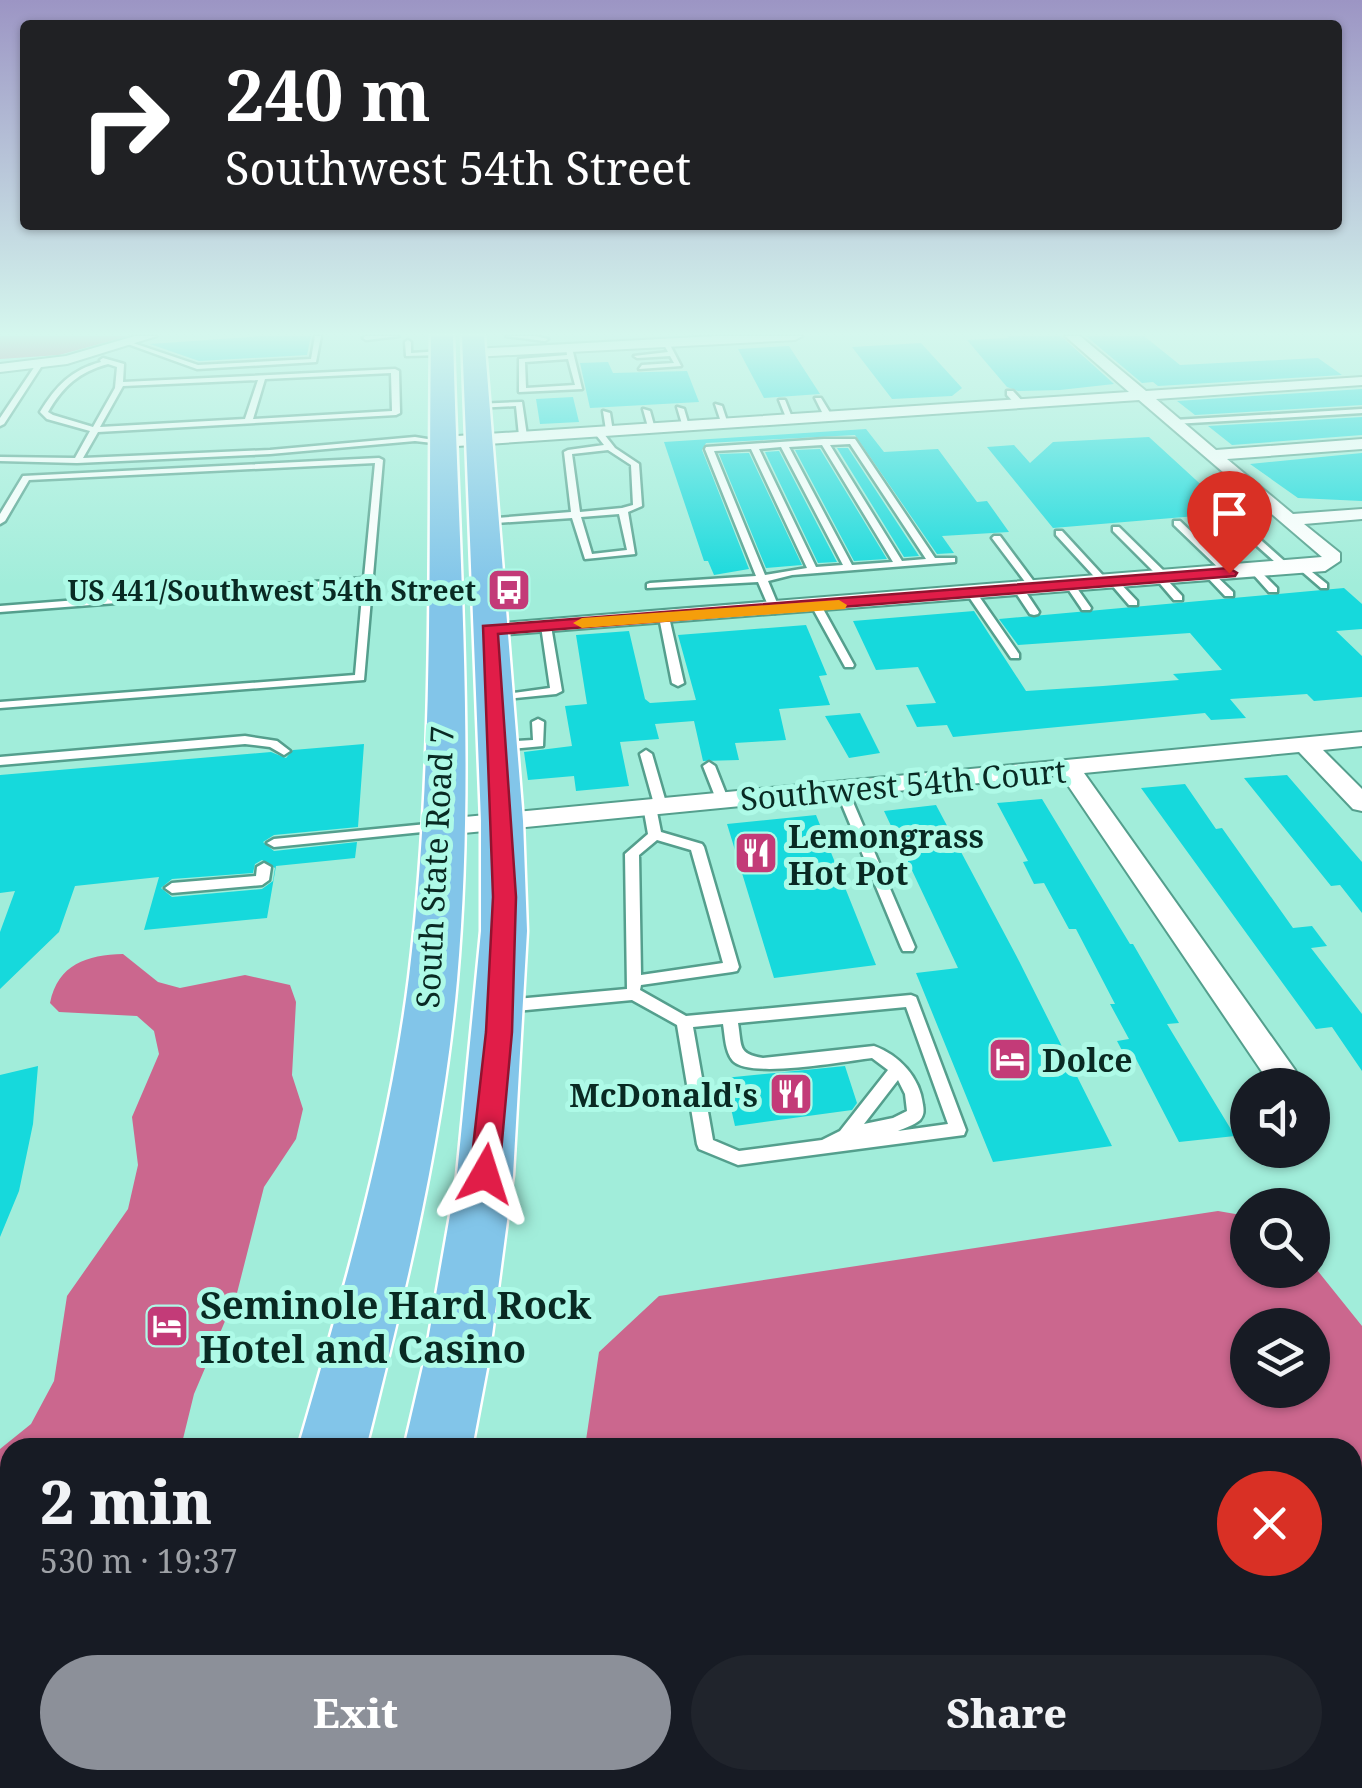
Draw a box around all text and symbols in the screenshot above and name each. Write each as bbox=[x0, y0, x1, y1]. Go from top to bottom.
text: 240 m bbox=[225, 46, 431, 142]
icon: right bbox=[60, 60, 190, 190]
text: Southwest 54th Street bbox=[225, 137, 691, 198]
pin bbox=[1187, 471, 1272, 574]
icon: arrive bbox=[1202, 486, 1257, 541]
bus stop icon: US 441/Southwest 54th Street bbox=[486, 567, 532, 613]
place label: US 441/Southwest 54th Street bbox=[67, 571, 476, 609]
street label: South State Road 7 bbox=[405, 725, 463, 1009]
street label: Southwest 54th Court bbox=[738, 748, 1068, 820]
place label: Lemongrass Hot Pot bbox=[788, 814, 984, 894]
restaurant icon: Lemongrass Hot Pot bbox=[733, 830, 779, 876]
hotel icon: Dolce bbox=[987, 1036, 1033, 1082]
place label: Dolce bbox=[1042, 1038, 1133, 1081]
map controls bbox=[1230, 1068, 1330, 1408]
button: sound bbox=[1230, 1068, 1330, 1168]
restaurant icon: McDonald's bbox=[768, 1071, 814, 1117]
place label: McDonald's bbox=[569, 1073, 758, 1116]
position arrow bbox=[433, 1122, 537, 1226]
button: search bbox=[1230, 1188, 1330, 1288]
place label: Seminole Hard Rock Hotel and Casino bbox=[200, 1278, 592, 1374]
hotel icon: Seminole Hard Rock Hotel and Casino bbox=[144, 1303, 190, 1349]
button: layers bbox=[1230, 1308, 1330, 1408]
text: 2 min bbox=[40, 1460, 212, 1542]
button: close bbox=[1217, 1471, 1322, 1576]
text: 530 m · 19:37 bbox=[40, 1539, 238, 1582]
button: Exit bbox=[40, 1655, 671, 1770]
button: Share bbox=[691, 1655, 1322, 1770]

